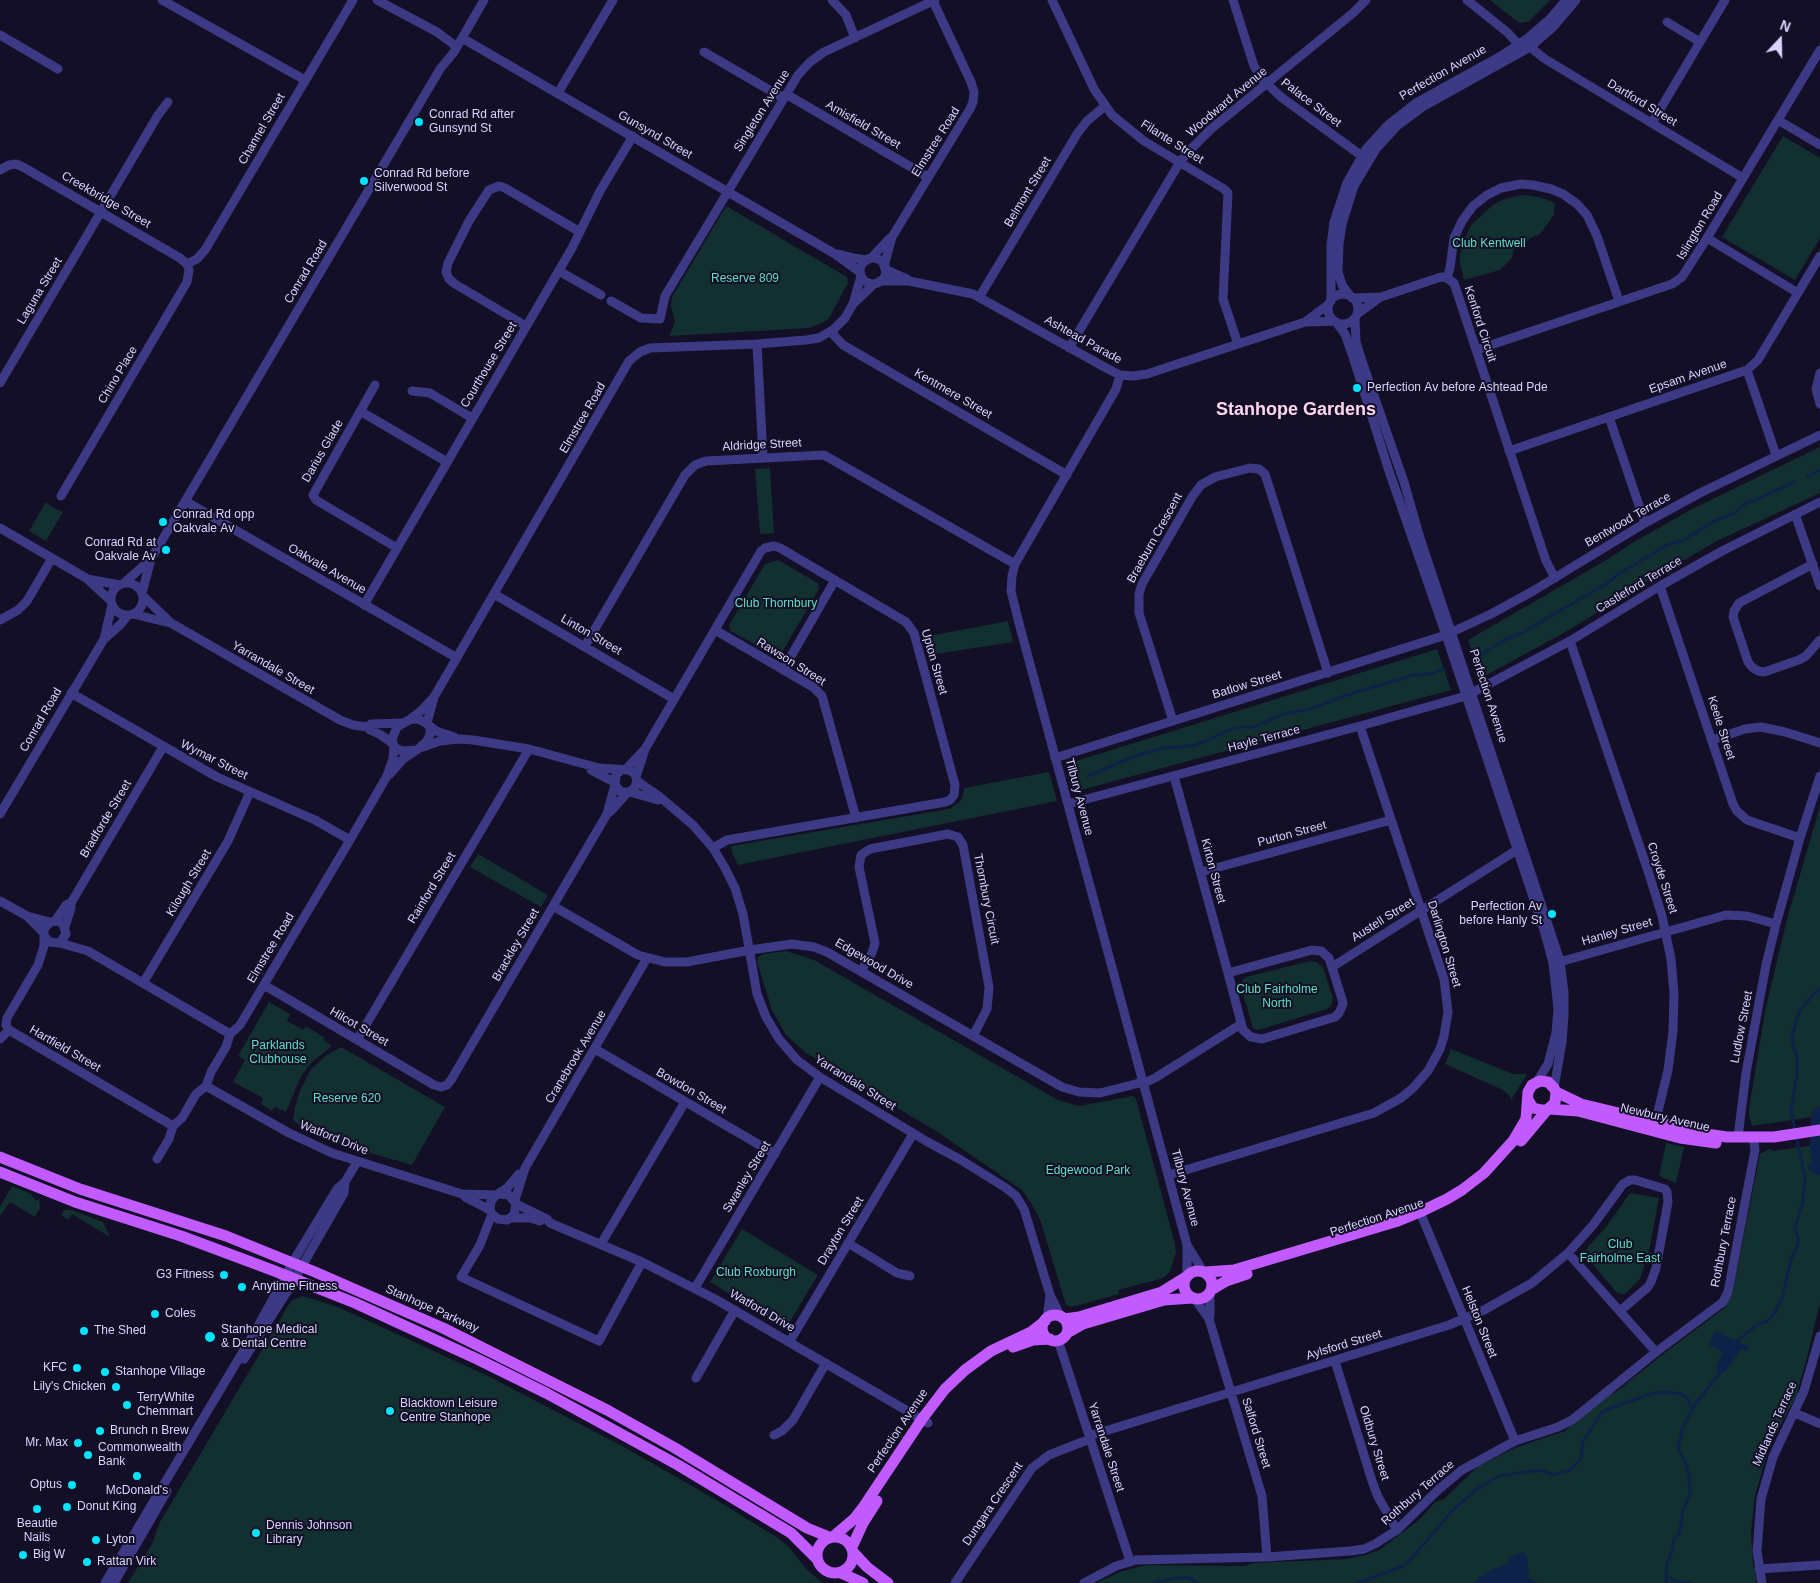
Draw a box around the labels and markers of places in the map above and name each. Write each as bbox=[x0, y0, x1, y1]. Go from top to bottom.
place label: Conrad Rd after Gunsynd St bbox=[429, 108, 514, 136]
marker: Conrad Rd after Gunsynd St bbox=[413, 116, 425, 128]
place label: Conrad Rd before Silverwood St bbox=[374, 167, 469, 195]
marker: Conrad Rd before Silverwood St bbox=[358, 175, 370, 187]
place label: Perfection Av before Ashtead Pde bbox=[1367, 381, 1548, 395]
marker: Perfection Av before Ashtead Pde bbox=[1351, 382, 1363, 394]
place label: Conrad Rd opp Oakvale Av bbox=[173, 508, 254, 536]
marker: Conrad Rd opp Oakvale Av bbox=[157, 516, 169, 528]
place label: Conrad Rd at Oakvale Av bbox=[85, 536, 156, 564]
marker: Conrad Rd at Oakvale Av bbox=[160, 544, 172, 556]
place label: Perfection Av before Hanly St bbox=[1459, 900, 1542, 928]
marker: Perfection Av before Hanly St bbox=[1546, 908, 1558, 920]
place label: G3 Fitness bbox=[156, 1268, 214, 1282]
marker: G3 Fitness bbox=[218, 1269, 230, 1281]
place label: Anytime Fitness bbox=[252, 1280, 337, 1294]
marker: Anytime Fitness bbox=[236, 1281, 248, 1293]
place label: Coles bbox=[165, 1307, 196, 1321]
marker: Coles bbox=[149, 1308, 161, 1320]
place label: Stanhope Medical & Dental Centre bbox=[221, 1323, 317, 1351]
place label: The Shed bbox=[94, 1324, 146, 1338]
marker: The Shed bbox=[78, 1325, 90, 1337]
marker: Stanhope Medical & Dental Centre bbox=[203, 1330, 217, 1344]
place label: KFC bbox=[43, 1361, 67, 1375]
marker: KFC bbox=[71, 1362, 83, 1374]
place label: Stanhope Village bbox=[115, 1365, 206, 1379]
marker: Stanhope Village bbox=[99, 1366, 111, 1378]
place label: Lily's Chicken bbox=[33, 1380, 106, 1394]
marker: Lily's Chicken bbox=[110, 1381, 122, 1393]
place label: TerryWhite Chemmart bbox=[137, 1391, 194, 1419]
place label: Blacktown Leisure Centre Stanhope bbox=[400, 1397, 497, 1425]
marker: TerryWhite Chemmart bbox=[121, 1399, 133, 1411]
marker: Blacktown Leisure Centre Stanhope bbox=[384, 1405, 396, 1417]
place label: Brunch n Brew bbox=[110, 1424, 189, 1438]
marker: Brunch n Brew bbox=[94, 1425, 106, 1437]
place label: Mr. Max bbox=[25, 1436, 68, 1450]
marker: Mr. Max bbox=[72, 1437, 84, 1449]
place label: Commonwealth Bank bbox=[98, 1441, 181, 1469]
marker: Commonwealth Bank bbox=[82, 1449, 94, 1461]
marker: McDonald's bbox=[131, 1470, 143, 1482]
place label: Optus bbox=[30, 1478, 62, 1492]
marker: Optus bbox=[66, 1479, 78, 1491]
place label: McDonald's bbox=[106, 1484, 168, 1498]
place label: Donut King bbox=[77, 1500, 136, 1514]
marker: Donut King bbox=[61, 1501, 73, 1513]
marker: Beautie Nails bbox=[31, 1503, 43, 1515]
place label: Beautie Nails bbox=[17, 1517, 57, 1545]
place label: Dennis Johnson Library bbox=[266, 1519, 352, 1547]
marker: Dennis Johnson Library bbox=[250, 1527, 262, 1539]
place label: Lyton bbox=[106, 1533, 135, 1547]
marker: Lyton bbox=[90, 1534, 102, 1546]
place label: Big W bbox=[33, 1548, 65, 1562]
marker: Big W bbox=[17, 1549, 29, 1561]
place label: Rattan Virk bbox=[97, 1555, 156, 1569]
marker: Rattan Virk bbox=[81, 1556, 93, 1568]

